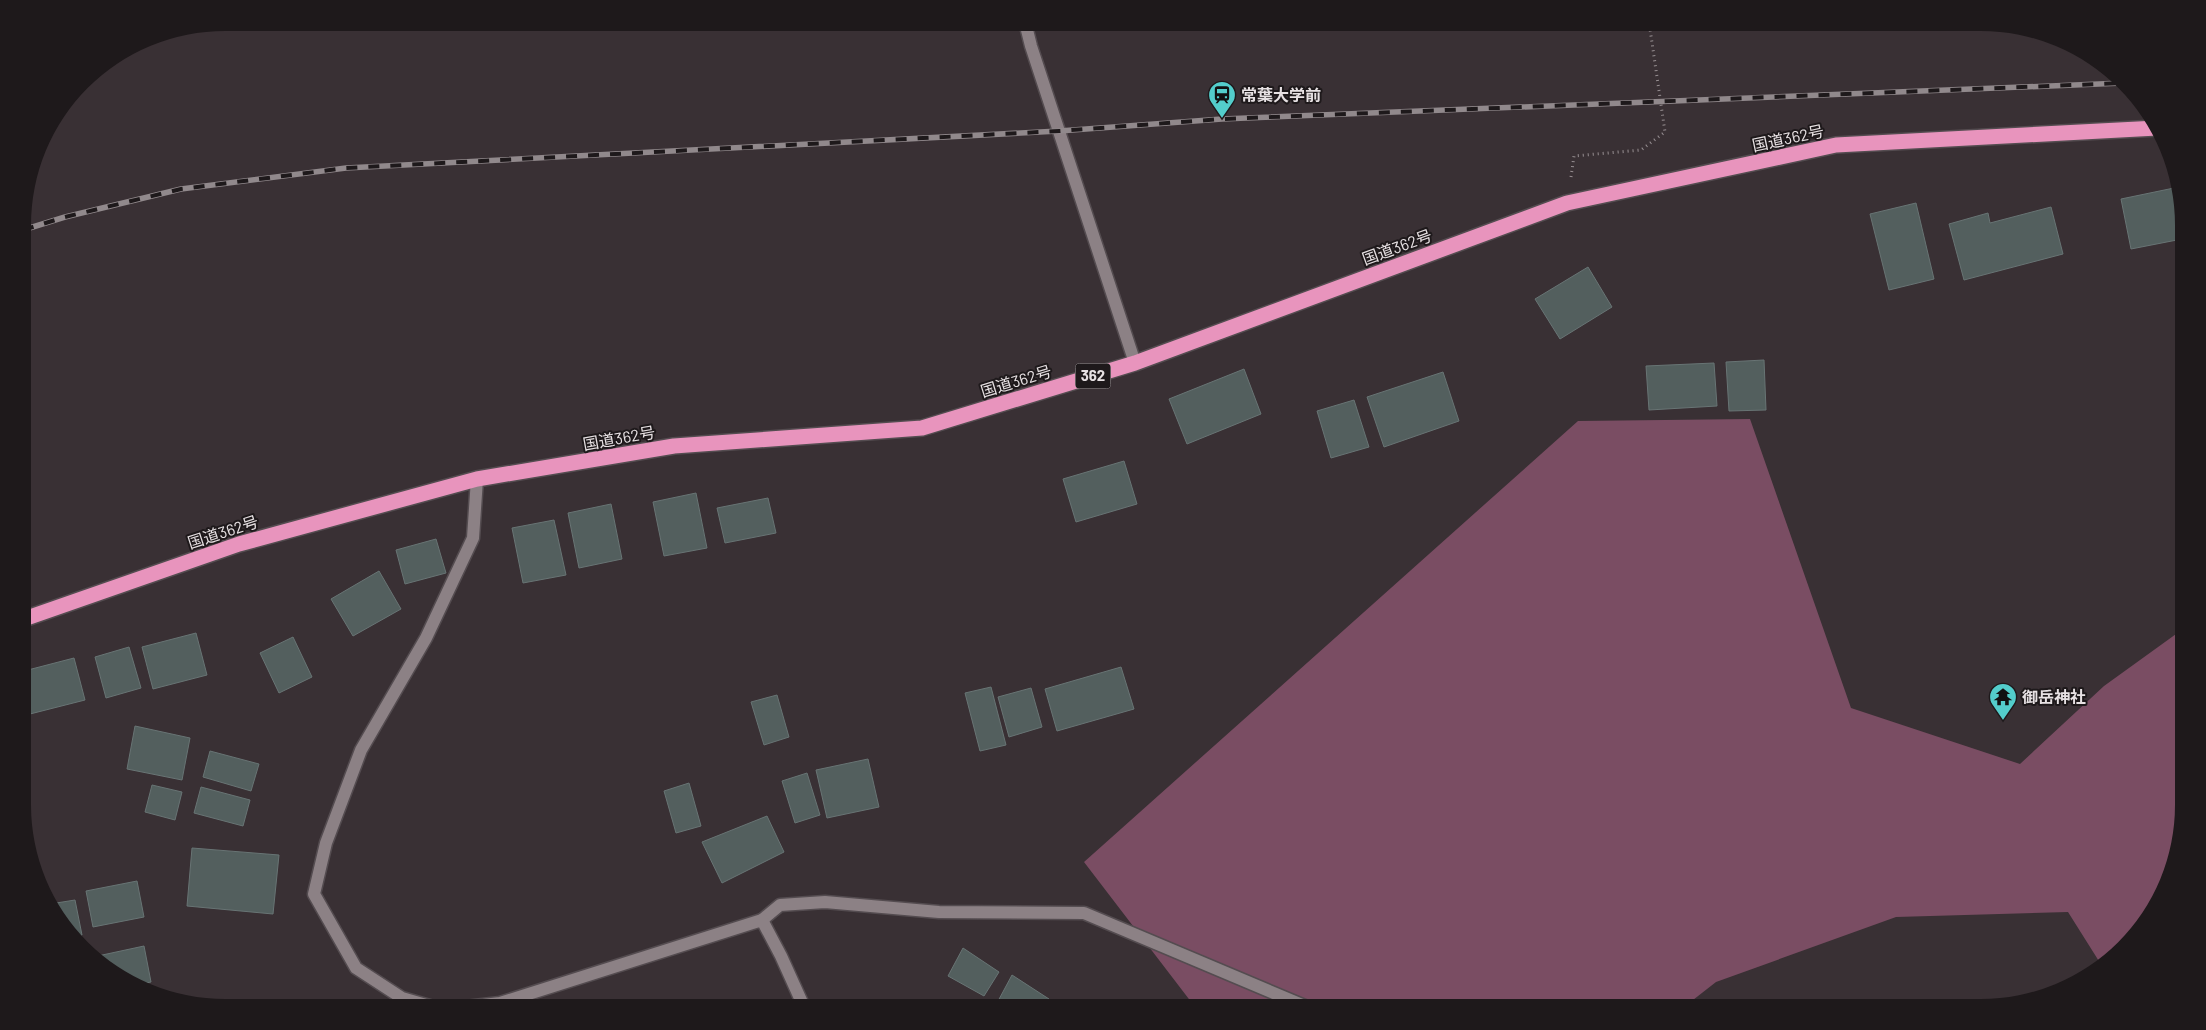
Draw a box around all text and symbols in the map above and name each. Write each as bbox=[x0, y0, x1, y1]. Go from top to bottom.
station icon: 常葉大学前 bbox=[1207, 80, 1237, 119]
place label: 常葉大学前 bbox=[1241, 85, 1321, 104]
street label: 国道362号 bbox=[1750, 121, 1826, 154]
street label: 国道362号 bbox=[1359, 225, 1434, 268]
street label: 国道362号 bbox=[978, 361, 1054, 400]
road number: 362 bbox=[1076, 364, 1110, 388]
street label: 国道362号 bbox=[581, 422, 657, 453]
street label: 国道362号 bbox=[185, 511, 261, 552]
temple icon: 御岳神社 bbox=[1988, 682, 2018, 721]
place label: 御岳神社 bbox=[2022, 687, 2086, 706]

